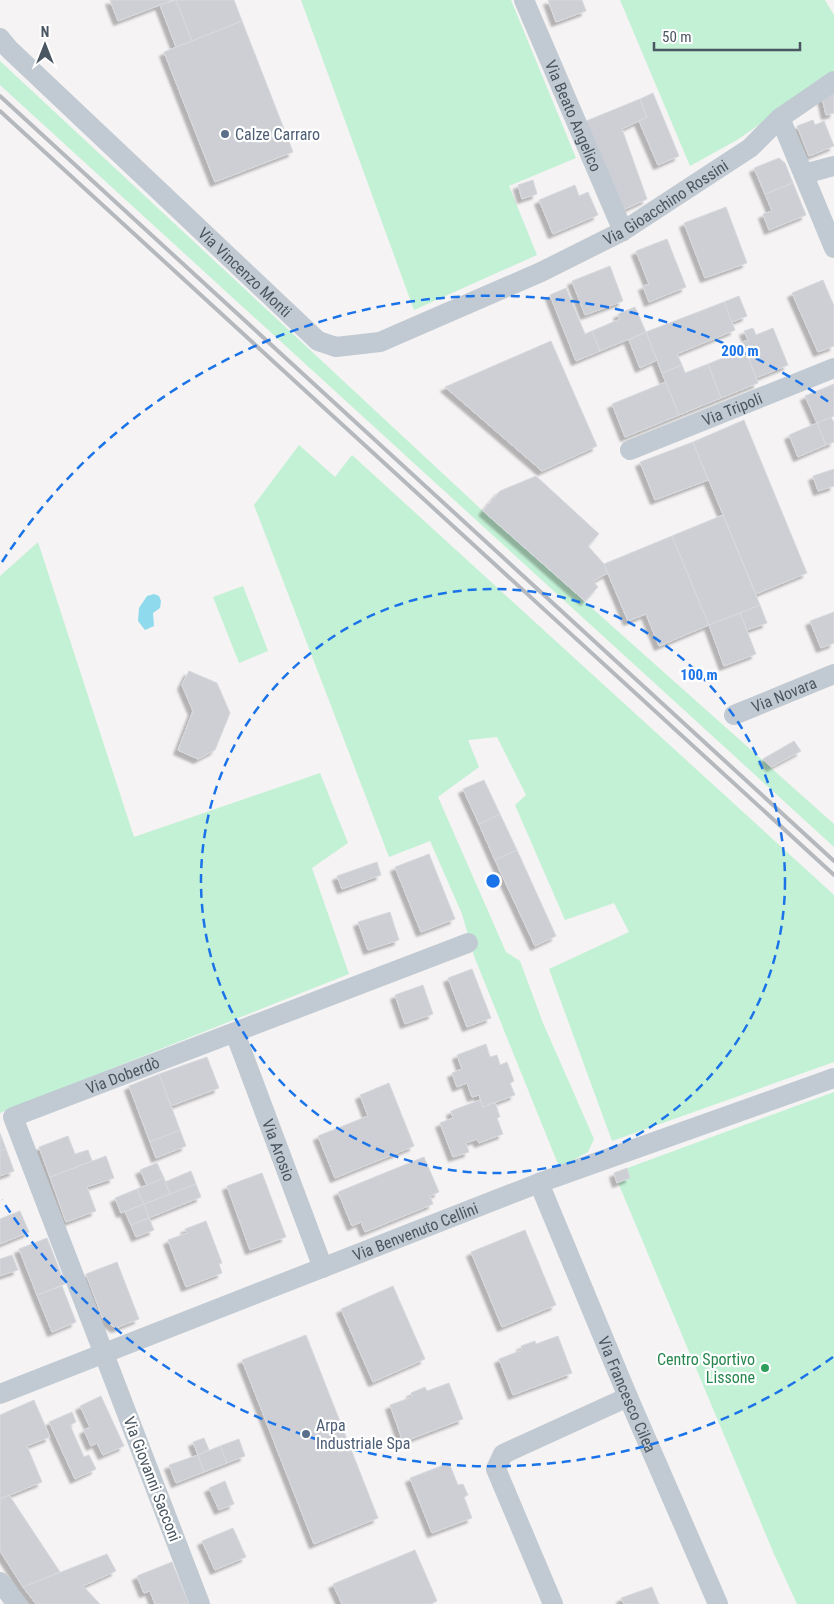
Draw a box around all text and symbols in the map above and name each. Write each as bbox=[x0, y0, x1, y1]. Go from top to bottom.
north arrow bbox=[20, 20, 70, 70]
scale bar bbox=[654, 20, 800, 52]
text: N bbox=[41, 24, 49, 40]
text: 50 m bbox=[662, 28, 692, 46]
street label: Via Beato Angelico bbox=[541, 57, 606, 174]
place label: Calze Carraro bbox=[235, 125, 320, 144]
marker: Calze Carraro bbox=[219, 128, 231, 140]
street label: Via Gioacchino Rossini bbox=[600, 155, 732, 249]
street label: Via Vincenzo Monti bbox=[194, 223, 296, 321]
text: 200 m bbox=[721, 342, 759, 360]
street label: Via Tripoli bbox=[699, 388, 765, 430]
text: 100 m bbox=[680, 666, 718, 684]
street label: Via Novara bbox=[749, 673, 819, 716]
centre of rings bbox=[484, 872, 502, 890]
street label: Via Doberdò bbox=[83, 1052, 162, 1098]
street label: Via Arosio bbox=[259, 1116, 299, 1184]
street label: Via Benvenuto Cellini bbox=[350, 1198, 481, 1265]
street label: Via Francesco Cilea bbox=[594, 1333, 660, 1455]
place label: Centro Sportivo Lissone bbox=[657, 1350, 755, 1387]
marker: Centro Sportivo Lissone bbox=[759, 1362, 771, 1374]
street label: Via Giovanni Sacconi bbox=[119, 1414, 185, 1544]
place label: Arpa Industriale Spa bbox=[316, 1416, 410, 1453]
marker: Arpa Industriale Spa bbox=[300, 1428, 312, 1440]

